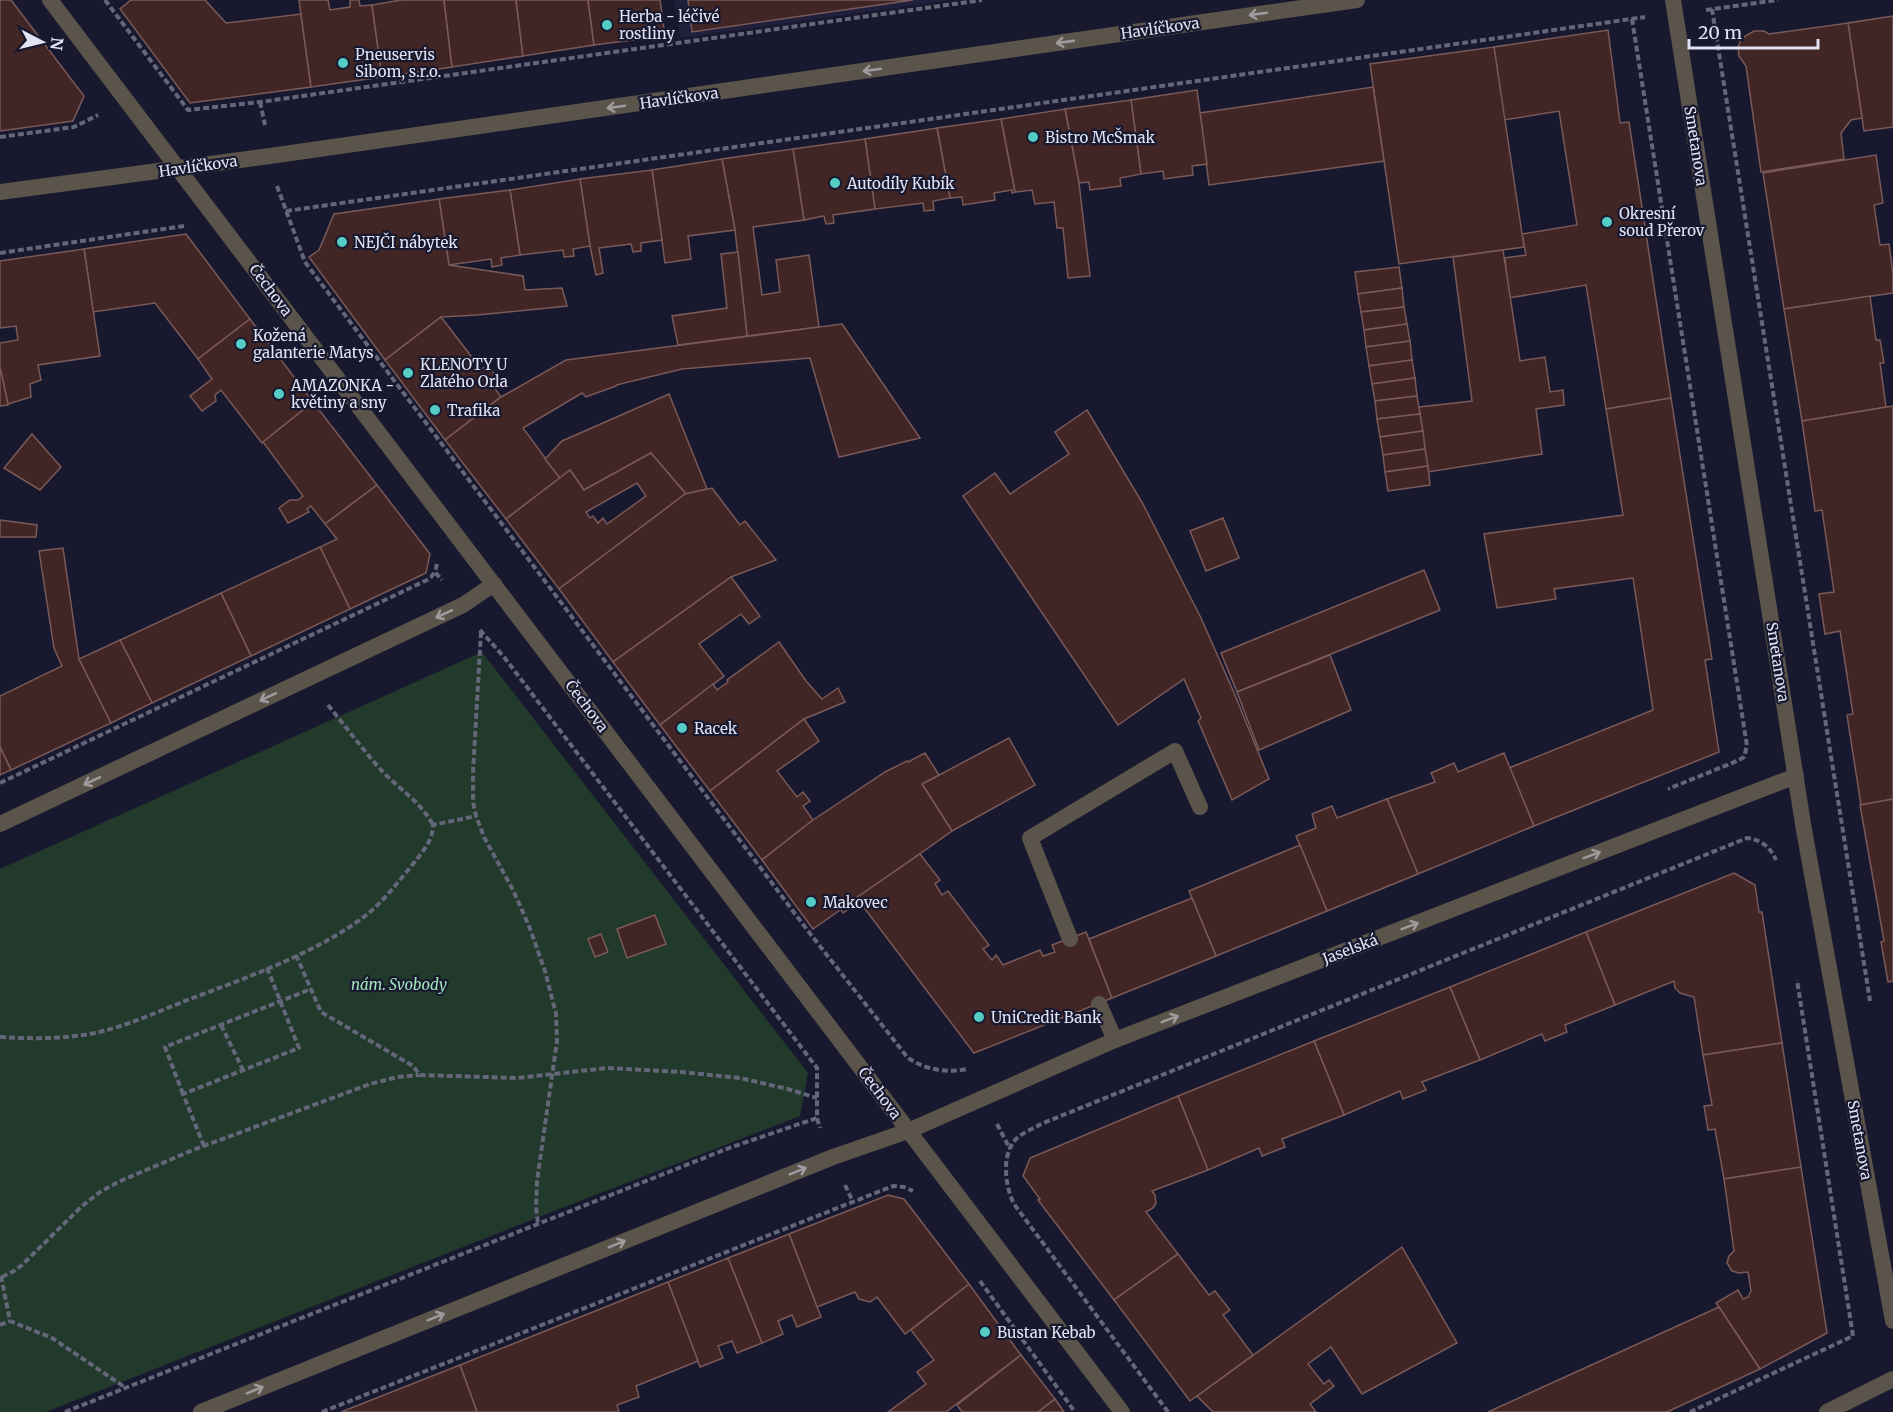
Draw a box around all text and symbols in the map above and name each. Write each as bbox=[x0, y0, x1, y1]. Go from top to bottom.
place label: Herba - léčivé rostliny bbox=[619, 7, 719, 43]
one-way arrow bbox=[1248, 9, 1268, 20]
north arrow bbox=[12, 12, 72, 72]
scale bar bbox=[1689, 12, 1818, 50]
street label: Havlíčkova bbox=[1119, 13, 1201, 43]
marker: Herba - léčivé rostliny bbox=[600, 18, 614, 32]
text: 20 m bbox=[1698, 21, 1742, 44]
text: N bbox=[46, 36, 68, 52]
one-way arrow bbox=[1055, 37, 1075, 48]
place label: Pneuservis Sibom, s.r.o. bbox=[355, 45, 441, 81]
marker: Pneuservis Sibom, s.r.o. bbox=[336, 56, 350, 70]
one-way arrow bbox=[862, 64, 882, 75]
street label: Havlíčkova bbox=[638, 83, 720, 113]
one-way arrow bbox=[607, 101, 627, 112]
street label: Smetanova bbox=[1680, 105, 1712, 187]
place label: Bistro McŠmak bbox=[1045, 127, 1155, 147]
marker: Bistro McŠmak bbox=[1026, 130, 1040, 144]
street label: Havlíčkova bbox=[157, 151, 239, 181]
place label: Autodíly Kubík bbox=[846, 174, 955, 193]
marker: Autodíly Kubík bbox=[828, 176, 842, 190]
place label: Okresní soud Přerov bbox=[1619, 204, 1705, 240]
marker: Okresní soud Přerov bbox=[1600, 215, 1614, 229]
place label: NEJČI nábytek bbox=[354, 232, 458, 252]
marker: NEJČI nábytek bbox=[335, 235, 349, 249]
street label: Čechova bbox=[245, 260, 297, 320]
place label: Kožená galanterie Matys bbox=[253, 326, 374, 362]
marker: Kožená galanterie Matys bbox=[234, 337, 248, 351]
place label: KLENOTY U Zlatého Orla bbox=[420, 355, 508, 391]
marker: KLENOTY U Zlatého Orla bbox=[401, 366, 415, 380]
place label: AMAZONKA - květiny a sny bbox=[290, 376, 394, 412]
marker: AMAZONKA - květiny a sny bbox=[272, 387, 286, 401]
place label: Trafika bbox=[447, 401, 500, 420]
marker: Trafika bbox=[428, 403, 442, 417]
one-way arrow bbox=[436, 609, 454, 621]
street label: Smetanova bbox=[1762, 621, 1794, 703]
street label: Čechova bbox=[561, 676, 613, 736]
one-way arrow bbox=[260, 692, 278, 704]
place label: Racek bbox=[694, 719, 738, 738]
marker: Racek bbox=[675, 721, 689, 735]
one-way arrow bbox=[83, 775, 101, 787]
one-way arrow bbox=[1583, 849, 1601, 860]
place label: Makovec bbox=[823, 893, 888, 912]
marker: Makovec bbox=[804, 895, 818, 909]
one-way arrow bbox=[1401, 920, 1419, 931]
street label: Jaselská bbox=[1319, 930, 1380, 969]
park label: nám. Svobody bbox=[351, 975, 447, 994]
place label: UniCredit Bank bbox=[991, 1008, 1102, 1027]
marker: UniCredit Bank bbox=[972, 1010, 986, 1024]
one-way arrow bbox=[1160, 1013, 1179, 1024]
street label: Čechova bbox=[854, 1063, 906, 1123]
street label: Smetanova bbox=[1844, 1099, 1876, 1181]
one-way arrow bbox=[788, 1165, 807, 1176]
one-way arrow bbox=[607, 1238, 626, 1249]
one-way arrow bbox=[426, 1311, 445, 1322]
place label: Bustan Kebab bbox=[997, 1323, 1096, 1342]
marker: Bustan Kebab bbox=[978, 1325, 992, 1339]
one-way arrow bbox=[246, 1384, 264, 1395]

